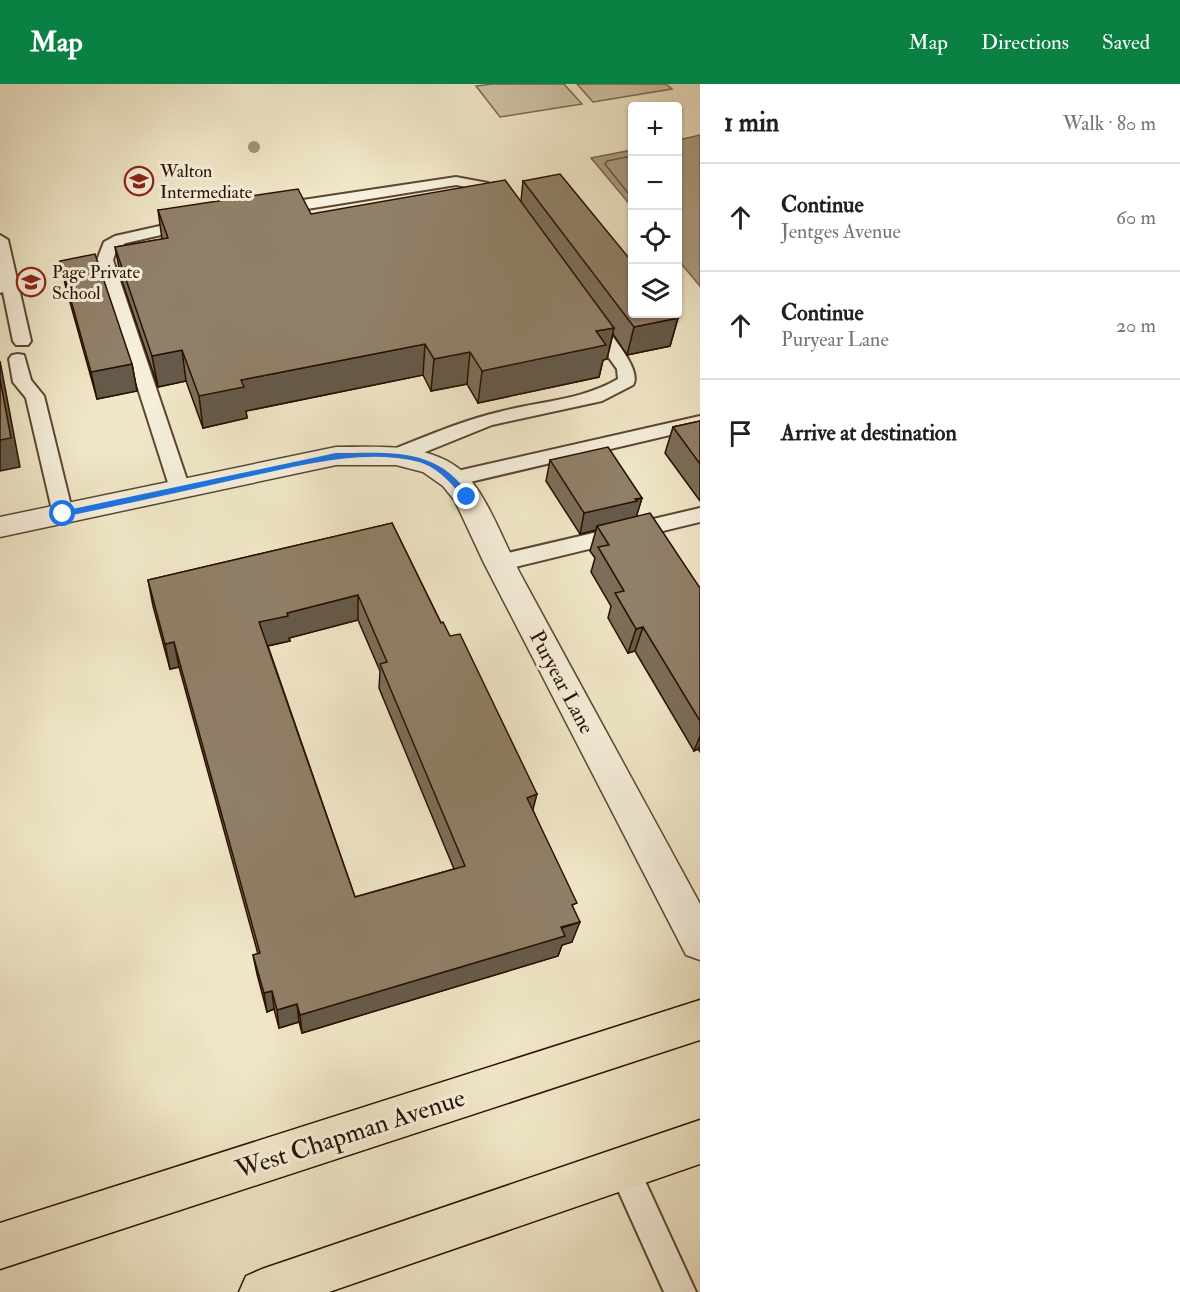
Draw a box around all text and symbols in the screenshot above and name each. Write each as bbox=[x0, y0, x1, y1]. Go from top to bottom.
text: Map bbox=[30, 25, 83, 60]
text: Map bbox=[908, 29, 948, 56]
text: Directions bbox=[981, 29, 1069, 56]
text: Saved bbox=[1102, 29, 1150, 56]
map controls bbox=[628, 102, 682, 318]
button: + bbox=[628, 102, 682, 156]
text: 1 min bbox=[724, 107, 779, 139]
text: Walk · 80 m bbox=[1063, 111, 1156, 136]
button: − bbox=[628, 156, 682, 210]
place label: Walton Intermediate bbox=[159, 160, 253, 204]
school or university icon: Walton Intermediate bbox=[123, 165, 155, 197]
text: Continue bbox=[781, 191, 864, 219]
icon: ahead bbox=[724, 201, 757, 234]
text: 60 m bbox=[1116, 205, 1156, 230]
button: locate bbox=[628, 210, 682, 264]
text: Jentges Avenue bbox=[781, 219, 901, 244]
place label: Page Private School bbox=[52, 261, 140, 305]
button: layers bbox=[628, 264, 682, 318]
school or university icon: Page Private School bbox=[15, 266, 47, 298]
text: Continue bbox=[781, 299, 864, 327]
icon: ahead bbox=[724, 309, 757, 342]
text: 20 m bbox=[1116, 313, 1156, 338]
text: Puryear Lane bbox=[781, 327, 889, 352]
icon: arrive bbox=[724, 417, 757, 450]
text: Arrive at destination bbox=[781, 419, 957, 447]
route end bbox=[453, 483, 479, 509]
route start bbox=[49, 500, 75, 526]
street label: Puryear Lane bbox=[523, 626, 600, 739]
street label: West Chapman Avenue bbox=[231, 1082, 469, 1187]

